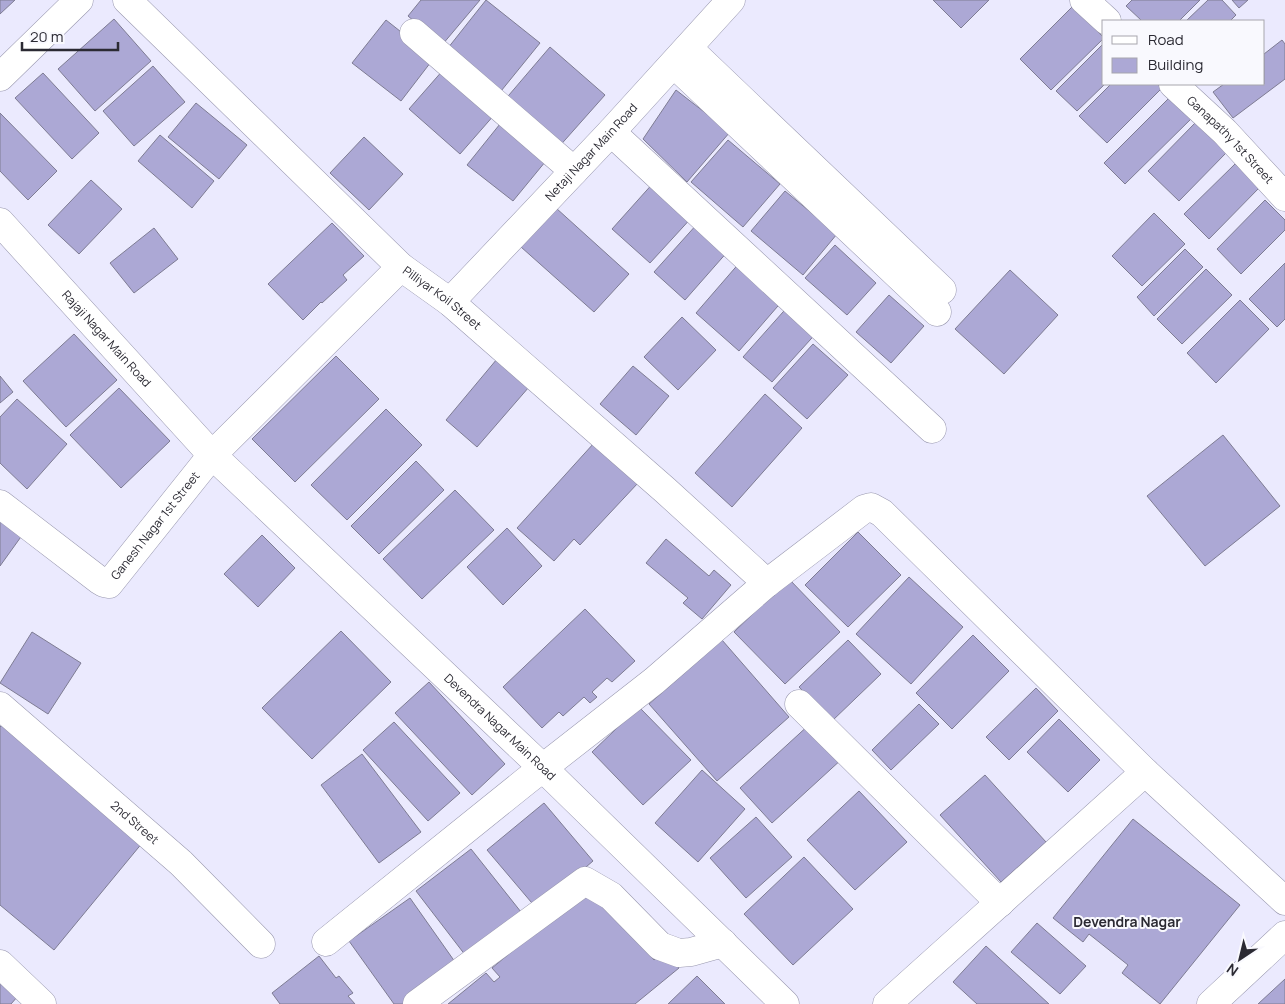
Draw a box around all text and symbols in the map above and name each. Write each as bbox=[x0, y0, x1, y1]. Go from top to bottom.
scale bar bbox=[22, 20, 119, 52]
legend bbox=[1102, 20, 1265, 85]
text: 20 m bbox=[30, 26, 63, 47]
text: Road bbox=[1148, 29, 1184, 50]
text: Building bbox=[1148, 54, 1203, 75]
street label: Ganapathy 1st Street bbox=[1183, 92, 1278, 187]
street label: Netaji Nagar Main Road bbox=[541, 99, 641, 204]
street label: Pilliyar Koil Street bbox=[400, 262, 485, 334]
street label: Rajaji Nagar Main Road bbox=[58, 287, 155, 391]
street label: Ganesh Nagar 1st Street bbox=[106, 468, 204, 583]
street label: Devendra Nagar Main Road bbox=[440, 670, 560, 784]
street label: 2nd Street bbox=[107, 797, 163, 848]
district label: Devendra Nagar bbox=[1073, 912, 1181, 931]
north arrow bbox=[1215, 934, 1265, 984]
text: N bbox=[1223, 959, 1242, 981]

